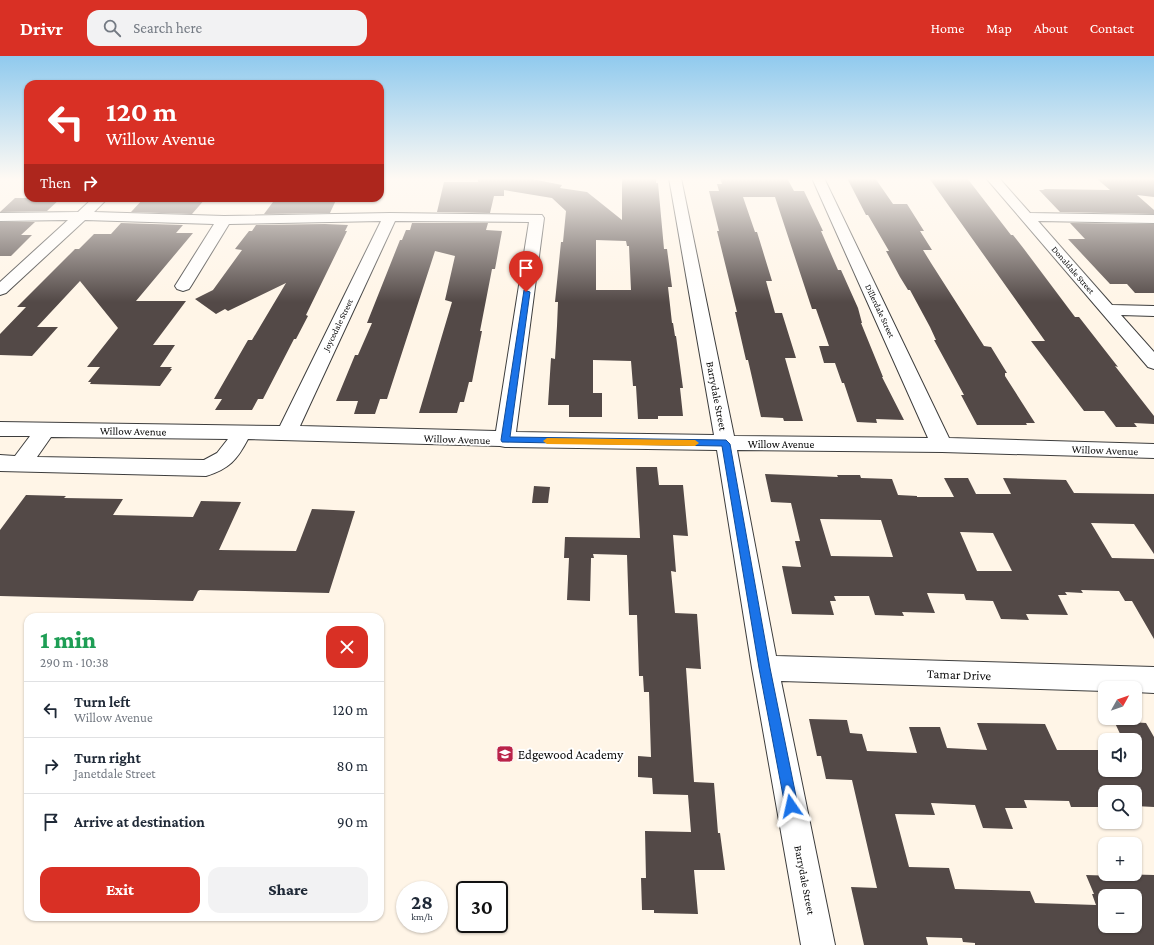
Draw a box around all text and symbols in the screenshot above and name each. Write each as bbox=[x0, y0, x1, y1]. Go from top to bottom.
search box bbox=[87, 10, 367, 46]
icon: search bbox=[101, 17, 123, 39]
text: Drivr bbox=[20, 18, 63, 39]
text: Search here bbox=[133, 20, 202, 36]
text: Home bbox=[931, 20, 964, 36]
text: Map bbox=[986, 20, 1012, 36]
text: About bbox=[1034, 20, 1068, 36]
text: Contact bbox=[1090, 20, 1134, 36]
icon: left bbox=[40, 96, 92, 148]
text: 120 m bbox=[106, 96, 177, 127]
text: Willow Avenue bbox=[106, 129, 215, 149]
icon: right bbox=[79, 172, 101, 194]
text: Then bbox=[40, 175, 71, 191]
street label: Donaldale Street bbox=[1050, 244, 1097, 297]
pin bbox=[509, 251, 543, 292]
icon: arrive bbox=[515, 257, 537, 279]
street label: Dillerdale Street bbox=[863, 283, 897, 340]
street label: Joycedale Street bbox=[321, 296, 355, 354]
street label: Barrydale Street bbox=[703, 360, 730, 432]
street label: Willow Avenue bbox=[100, 424, 167, 438]
street label: Willow Avenue bbox=[424, 432, 491, 446]
street label: Willow Avenue bbox=[748, 438, 814, 450]
street label: Willow Avenue bbox=[1072, 443, 1139, 457]
text: 1 min bbox=[40, 626, 96, 653]
button: close bbox=[326, 626, 368, 668]
text: 290 m · 10:38 bbox=[40, 655, 109, 670]
street label: Tamar Drive bbox=[927, 666, 992, 683]
north arrow bbox=[1098, 681, 1142, 725]
map controls bbox=[1098, 681, 1142, 933]
text: Turn left bbox=[74, 694, 130, 710]
icon: left bbox=[40, 699, 62, 721]
text: 120 m bbox=[333, 702, 368, 718]
text: Willow Avenue bbox=[74, 710, 153, 725]
button: sound bbox=[1098, 733, 1142, 777]
school or university icon: Edgewood Academy bbox=[495, 744, 515, 764]
place label: Edgewood Academy bbox=[518, 747, 624, 762]
text: Turn right bbox=[74, 750, 141, 766]
icon: right bbox=[40, 755, 62, 777]
text: 80 m bbox=[337, 758, 368, 774]
text: Janetdale Street bbox=[74, 766, 156, 781]
position arrow bbox=[770, 785, 812, 827]
button: search bbox=[1098, 785, 1142, 829]
icon: arrive bbox=[40, 811, 62, 833]
text: Arrive at destination bbox=[74, 814, 205, 830]
text: 90 m bbox=[337, 814, 368, 830]
button: + bbox=[1098, 837, 1142, 881]
street label: Barrydale Street bbox=[791, 844, 818, 916]
button: Exit bbox=[40, 867, 200, 913]
button: Share bbox=[208, 867, 368, 913]
speed limit sign: 30 bbox=[456, 881, 508, 933]
button: − bbox=[1098, 889, 1142, 933]
text: 28 bbox=[411, 891, 433, 913]
text: km/h bbox=[411, 911, 433, 922]

